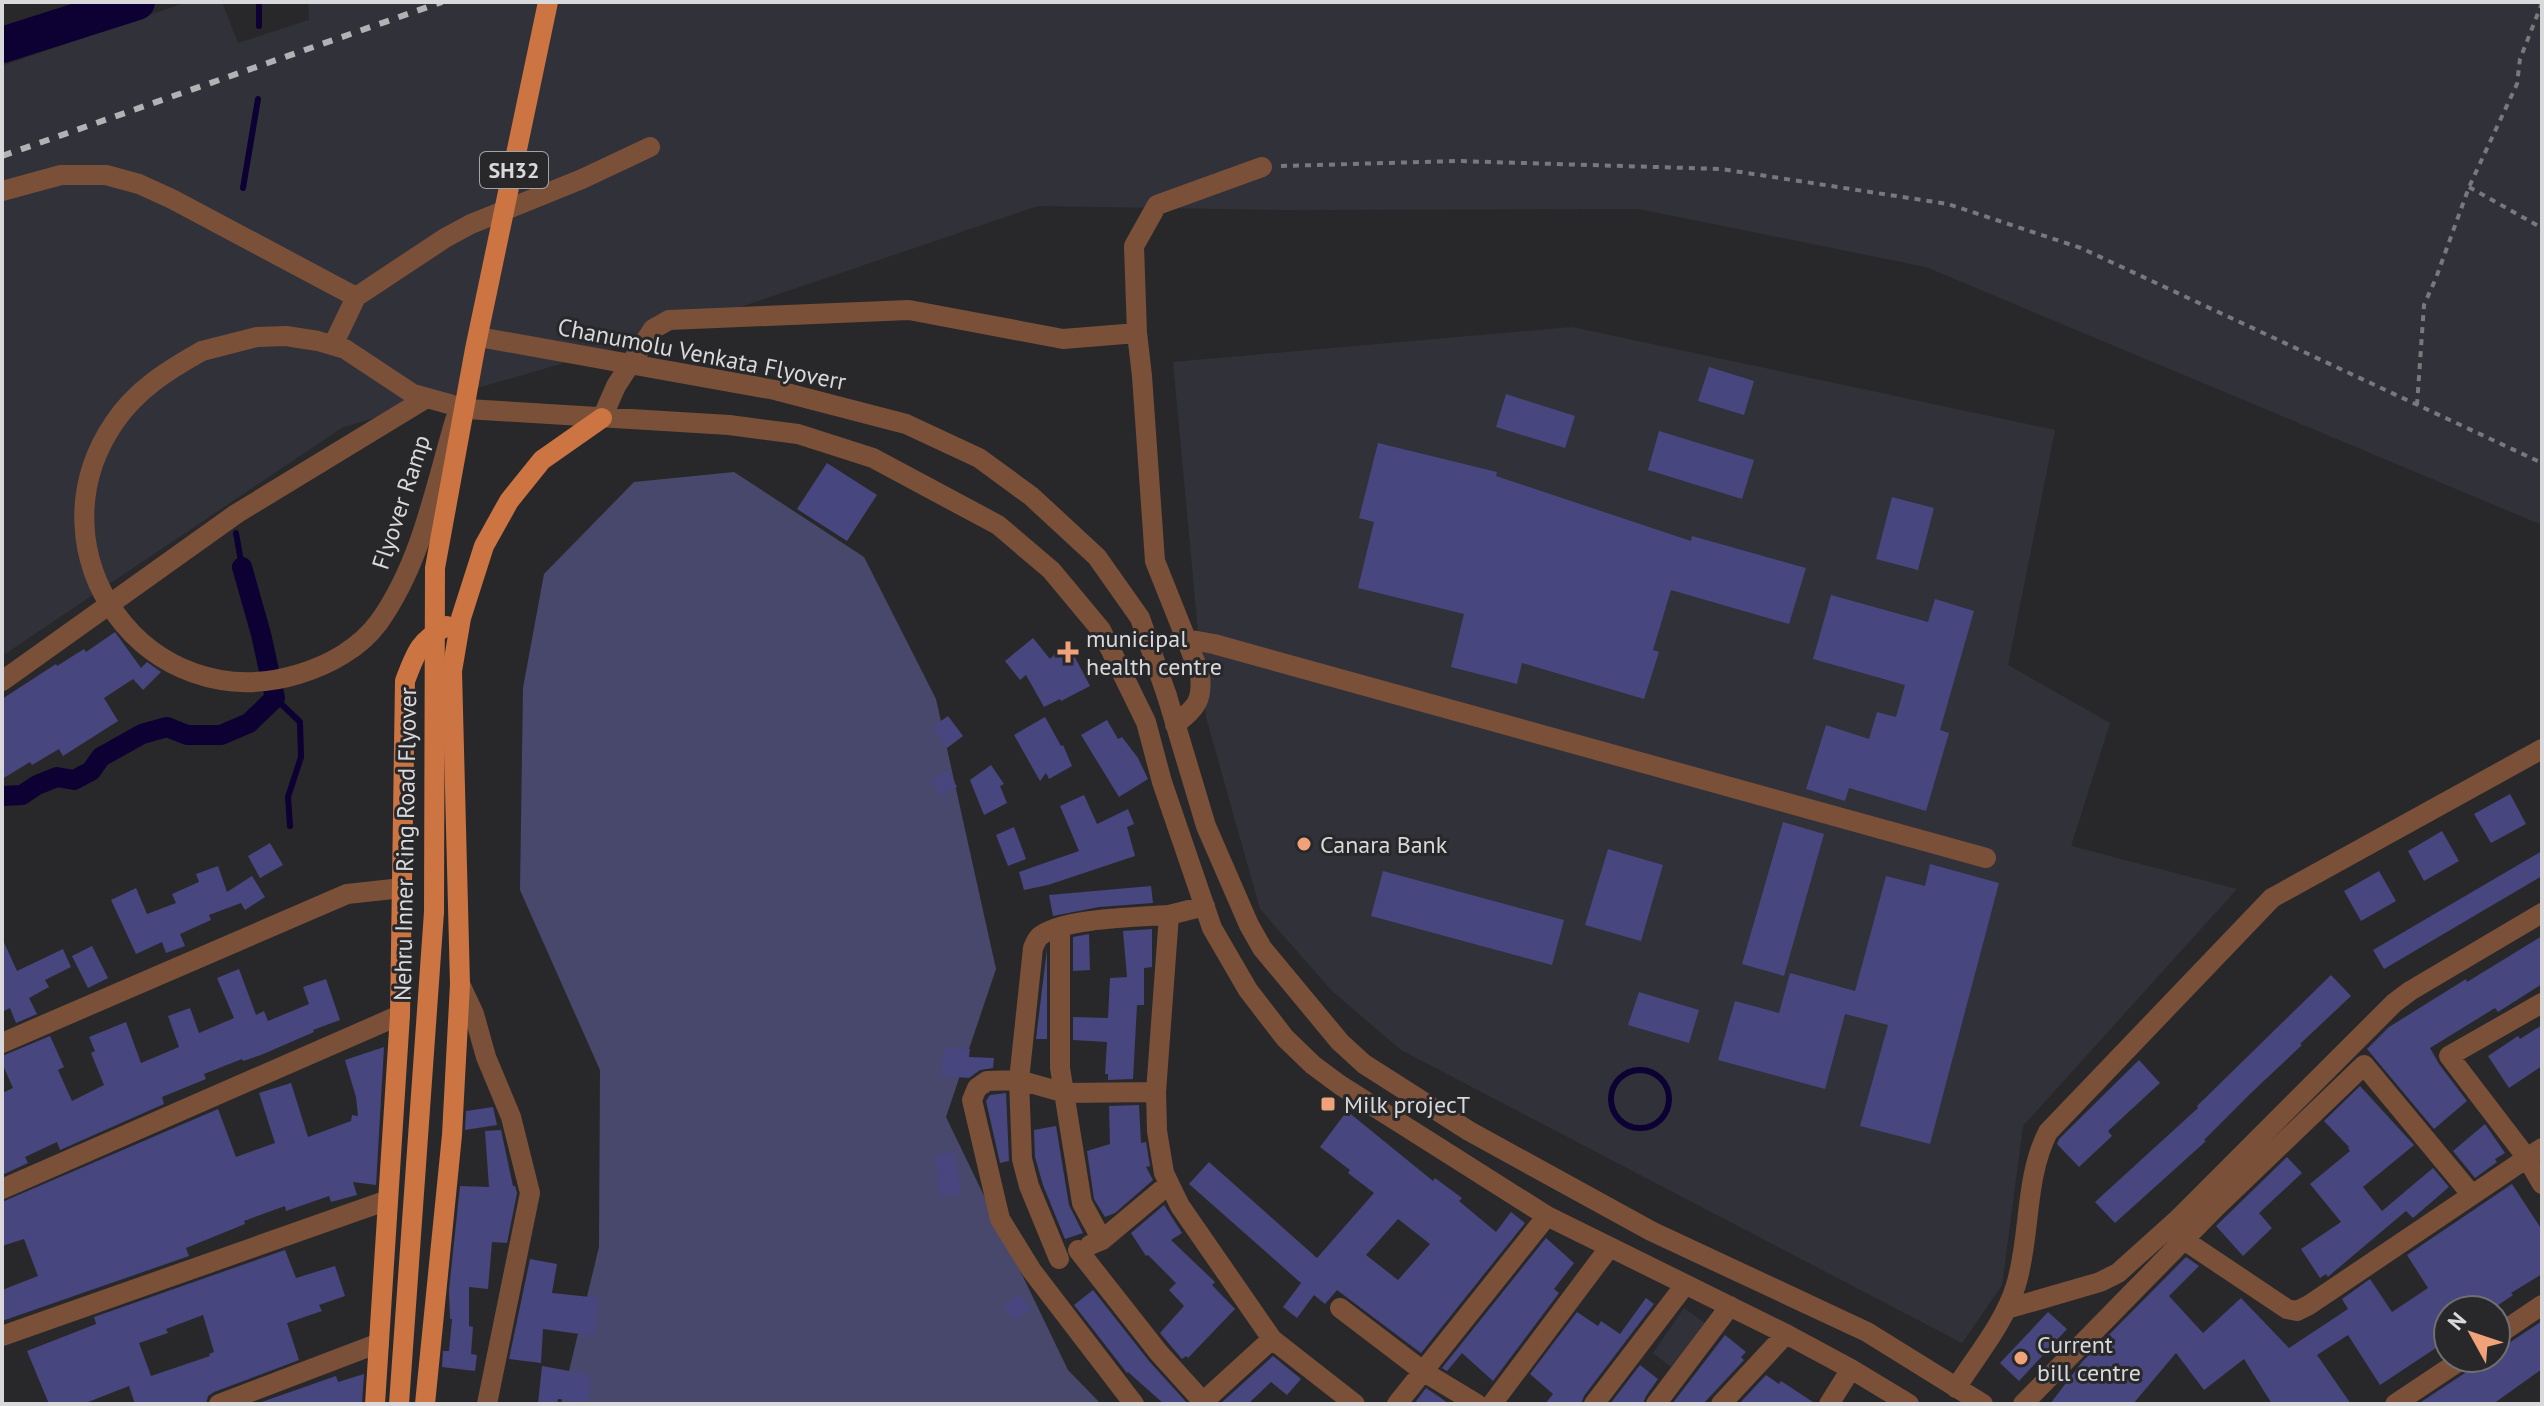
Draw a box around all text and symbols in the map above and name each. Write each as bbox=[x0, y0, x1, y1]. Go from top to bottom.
road number: SH32 bbox=[480, 152, 548, 188]
street label: Chanumolu Venkata Flyoverr bbox=[555, 311, 849, 397]
street label: Flyover Ramp bbox=[365, 431, 437, 573]
place label: municipal health centre bbox=[1086, 623, 1222, 682]
marker: municipal health centre bbox=[1057, 641, 1079, 663]
street label: Nehru Inner Ring Road Flyover bbox=[387, 687, 423, 1001]
place label: Canara Bank bbox=[1320, 829, 1448, 860]
marker: Canara Bank bbox=[1295, 835, 1313, 853]
place label: Milk projecT bbox=[1344, 1089, 1470, 1120]
marker: Milk projecT bbox=[1319, 1095, 1337, 1113]
north arrow bbox=[2432, 1294, 2512, 1374]
text: N bbox=[2441, 1307, 2472, 1336]
place label: Current bill centre bbox=[2037, 1329, 2141, 1388]
marker: Current bill centre bbox=[2012, 1349, 2030, 1367]

